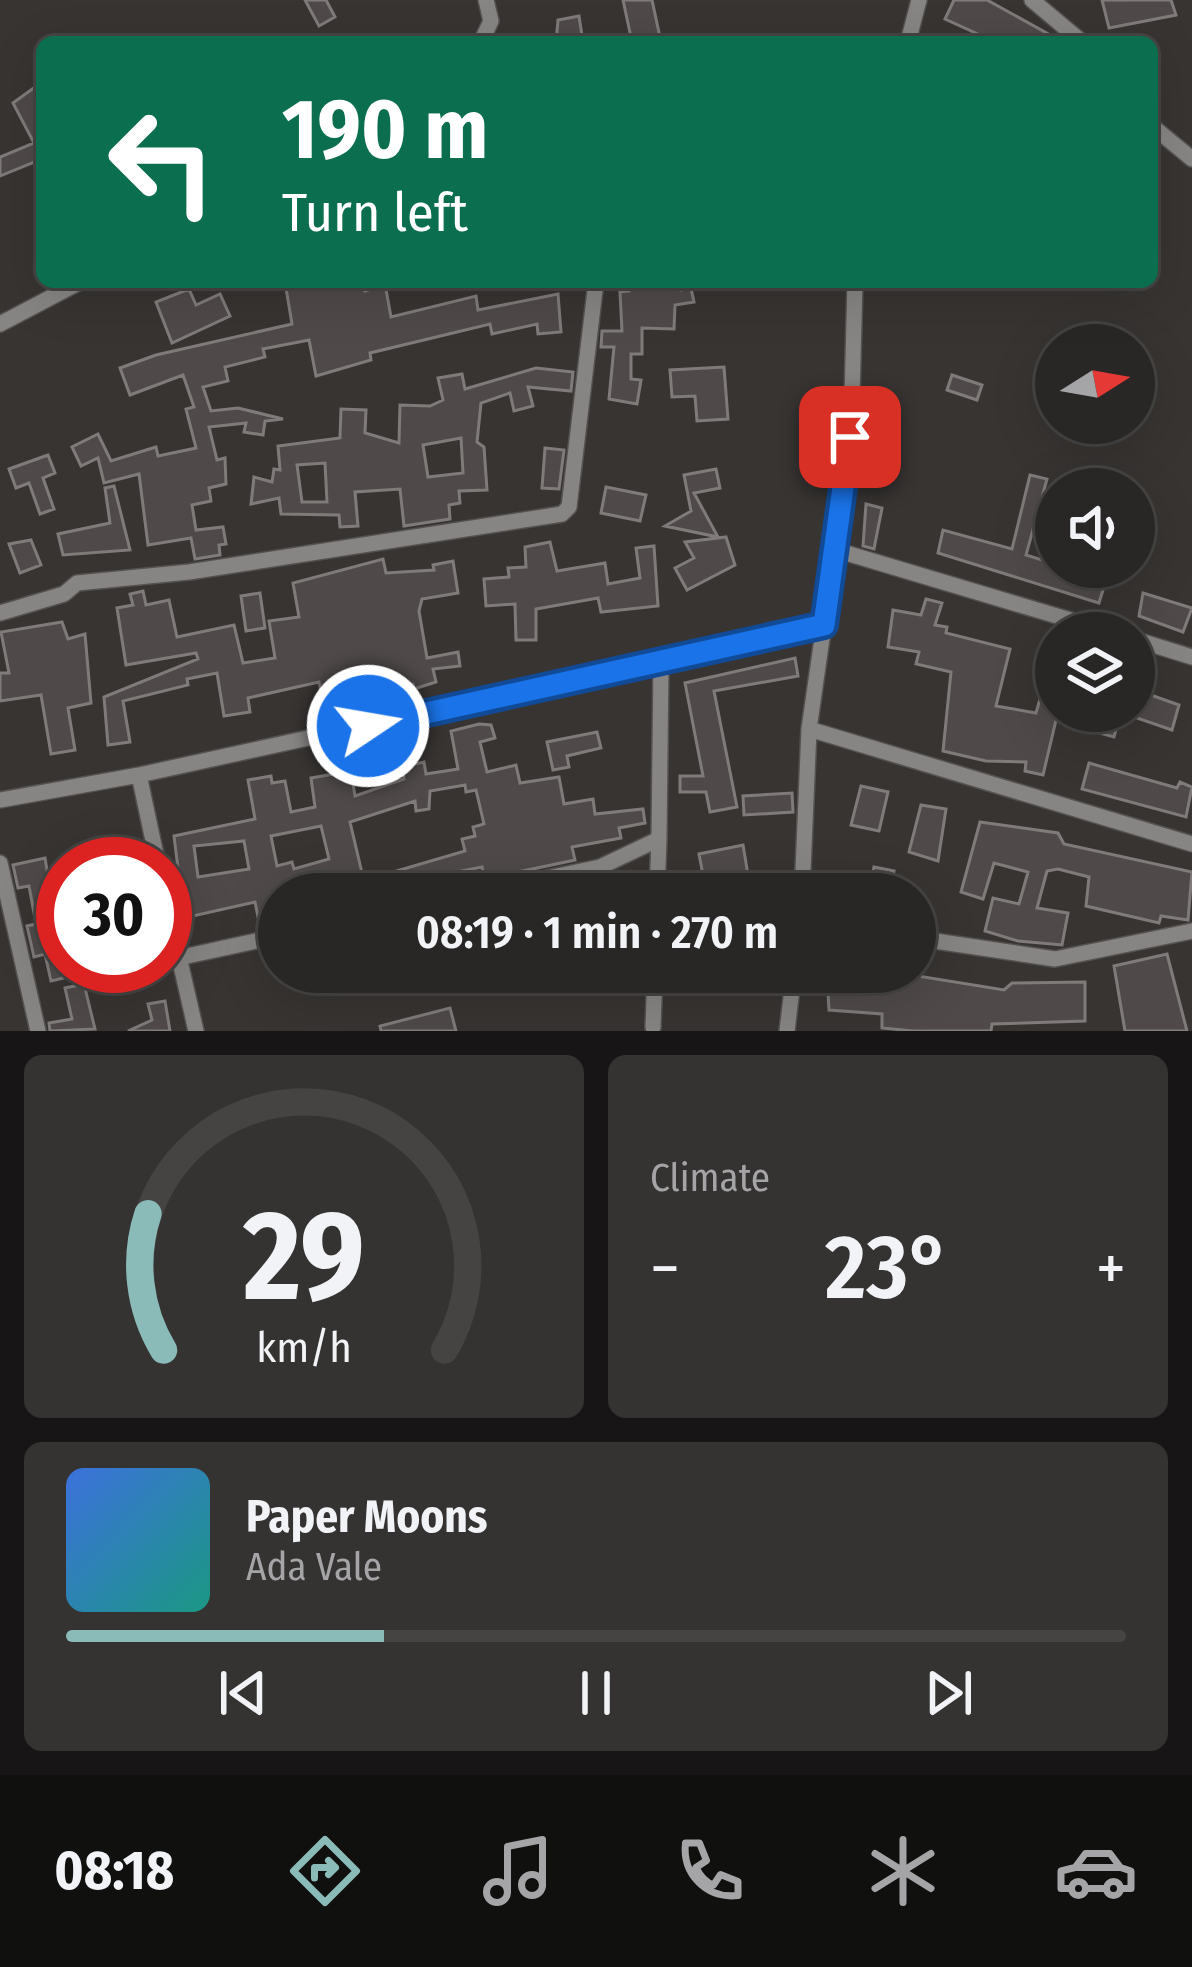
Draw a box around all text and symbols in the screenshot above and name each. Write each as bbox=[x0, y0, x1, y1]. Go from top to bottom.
text: 190 m bbox=[282, 79, 488, 180]
icon: left bbox=[84, 84, 240, 240]
text: Turn left bbox=[282, 181, 468, 245]
north arrow bbox=[1035, 324, 1155, 444]
map controls bbox=[1035, 324, 1155, 732]
pin bbox=[799, 386, 901, 488]
icon: arrive bbox=[817, 404, 883, 470]
button: sound bbox=[1035, 468, 1155, 588]
button: layers bbox=[1035, 612, 1155, 732]
position arrow bbox=[305, 663, 431, 789]
speed limit sign: 30 bbox=[36, 837, 192, 993]
text: 08:19 · 1 min · 270 m bbox=[416, 906, 778, 960]
text: Climate bbox=[650, 1155, 770, 1201]
text: 29 bbox=[242, 1182, 365, 1332]
text: 23° bbox=[825, 1214, 951, 1322]
text: − bbox=[650, 1229, 680, 1308]
text: + bbox=[1096, 1229, 1126, 1308]
text: km/h bbox=[256, 1321, 352, 1372]
text: Paper Moons bbox=[246, 1490, 488, 1544]
text: Ada Vale bbox=[246, 1544, 382, 1590]
icon: previous bbox=[210, 1660, 276, 1726]
icon: pause bbox=[563, 1660, 629, 1726]
icon: next bbox=[916, 1660, 982, 1726]
icon: directions bbox=[283, 1829, 367, 1913]
icon: music bbox=[476, 1829, 560, 1913]
icon: phone bbox=[668, 1829, 752, 1913]
icon: climate bbox=[861, 1829, 945, 1913]
icon: car bbox=[1054, 1829, 1138, 1913]
text: 08:18 bbox=[54, 1839, 174, 1903]

